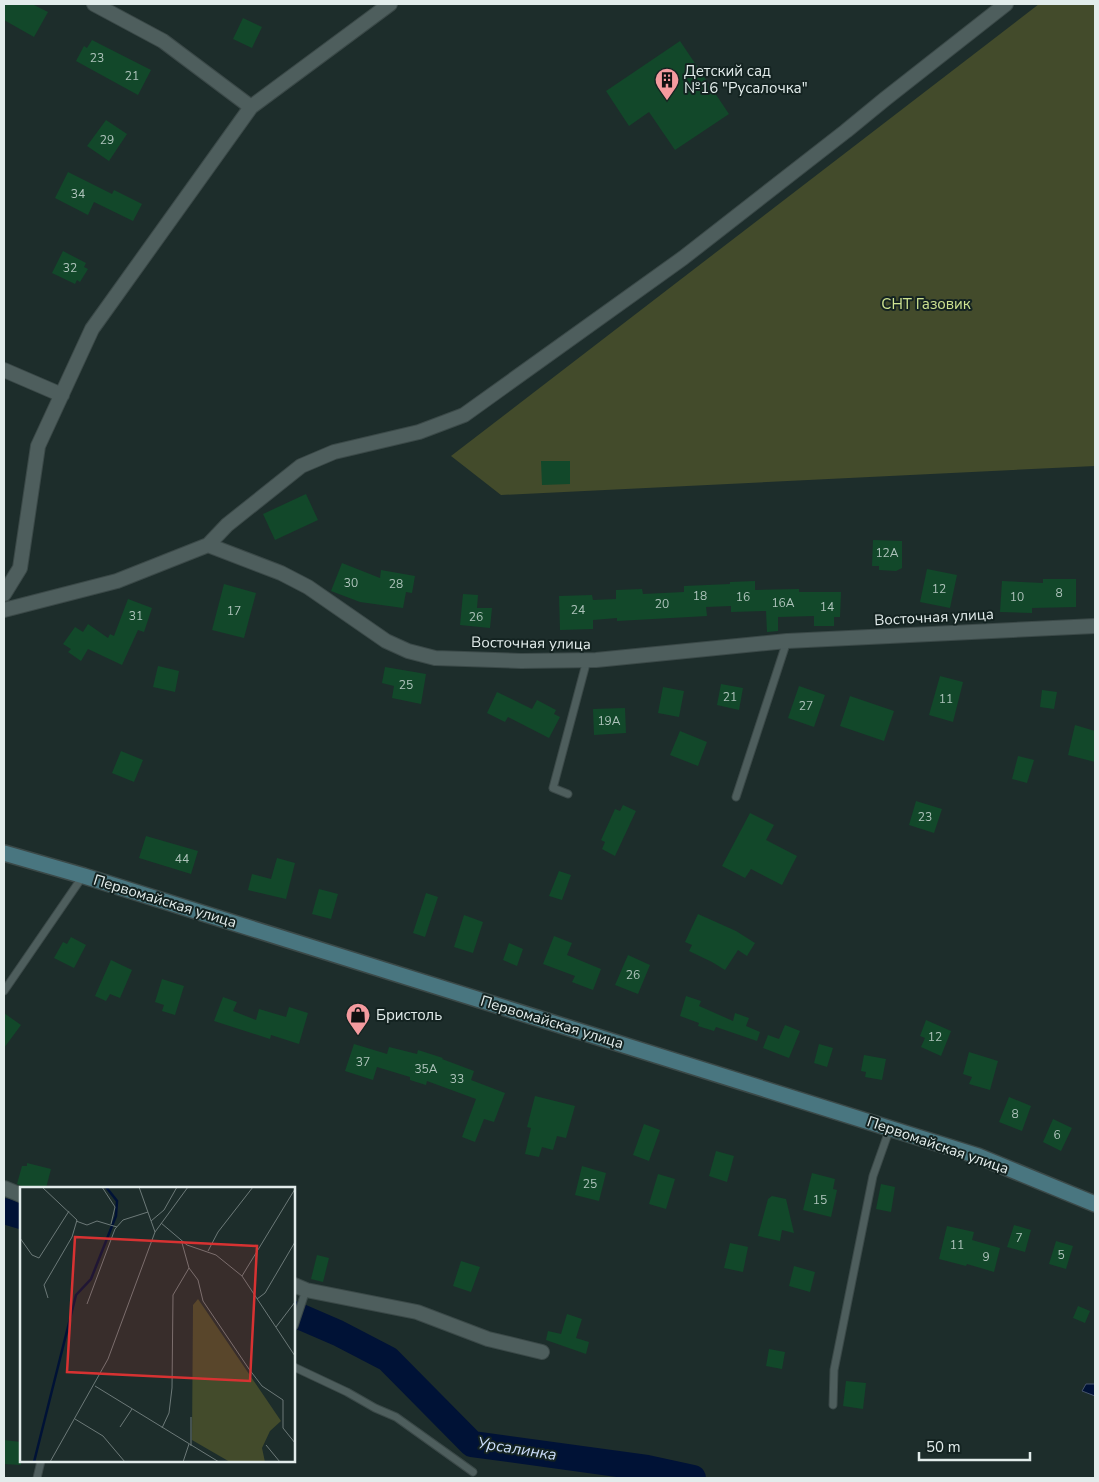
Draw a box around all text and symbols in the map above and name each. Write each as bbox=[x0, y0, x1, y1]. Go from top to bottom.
house number: 23 bbox=[90, 50, 104, 66]
place label: Детский сад №16 "Русалочка" bbox=[684, 61, 808, 98]
building icon: Детский сад №16 "Русалочка" bbox=[654, 67, 680, 101]
house number: 21 bbox=[125, 68, 139, 84]
house number: 29 bbox=[100, 132, 114, 148]
house number: 34 bbox=[71, 186, 85, 202]
house number: 32 bbox=[63, 260, 77, 276]
park label: СНТ Газовик bbox=[881, 294, 971, 314]
house number: 12А bbox=[875, 545, 899, 561]
house number: 30 bbox=[344, 575, 358, 591]
house number: 28 bbox=[389, 576, 403, 592]
house number: 12 bbox=[932, 581, 946, 597]
house number: 8 bbox=[1055, 585, 1063, 601]
house number: 18 bbox=[693, 588, 707, 604]
house number: 16 bbox=[736, 589, 750, 605]
house number: 10 bbox=[1010, 589, 1024, 605]
house number: 16А bbox=[771, 595, 795, 611]
house number: 20 bbox=[655, 596, 669, 612]
house number: 14 bbox=[820, 599, 834, 615]
house number: 24 bbox=[571, 602, 585, 618]
house number: 17 bbox=[227, 603, 241, 619]
street label: Восточная улица bbox=[874, 604, 994, 630]
house number: 31 bbox=[129, 608, 143, 624]
house number: 26 bbox=[469, 609, 483, 625]
street label: Восточная улица bbox=[471, 632, 591, 654]
house number: 25 bbox=[399, 677, 413, 693]
house number: 21 bbox=[723, 689, 737, 705]
house number: 11 bbox=[939, 691, 953, 707]
house number: 27 bbox=[799, 698, 813, 714]
house number: 19А bbox=[597, 713, 621, 729]
house number: 23 bbox=[918, 809, 932, 825]
house number: 44 bbox=[175, 851, 189, 867]
street label: Первомайская улица bbox=[91, 870, 239, 932]
house number: 26 bbox=[626, 967, 640, 983]
street label: Первомайская улица bbox=[478, 991, 626, 1053]
shop icon: Бристоль bbox=[345, 1002, 371, 1036]
place label: Бристоль bbox=[376, 1005, 442, 1025]
house number: 12 bbox=[928, 1029, 942, 1045]
house number: 37 bbox=[356, 1054, 370, 1070]
house number: 35А bbox=[414, 1061, 438, 1077]
house number: 33 bbox=[450, 1071, 464, 1087]
house number: 8 bbox=[1011, 1106, 1019, 1122]
street label: Первомайская улица bbox=[864, 1111, 1012, 1179]
house number: 6 bbox=[1053, 1127, 1061, 1143]
house number: 25 bbox=[583, 1176, 597, 1192]
inset map bbox=[20, 1187, 295, 1462]
house number: 15 bbox=[813, 1192, 827, 1208]
house number: 7 bbox=[1015, 1230, 1023, 1246]
house number: 11 bbox=[950, 1237, 964, 1253]
house number: 5 bbox=[1057, 1247, 1065, 1263]
house number: 9 bbox=[982, 1249, 990, 1265]
scale bar bbox=[919, 1430, 1030, 1462]
water label: Урсалинка bbox=[476, 1432, 558, 1466]
text: 50 m bbox=[926, 1437, 961, 1457]

